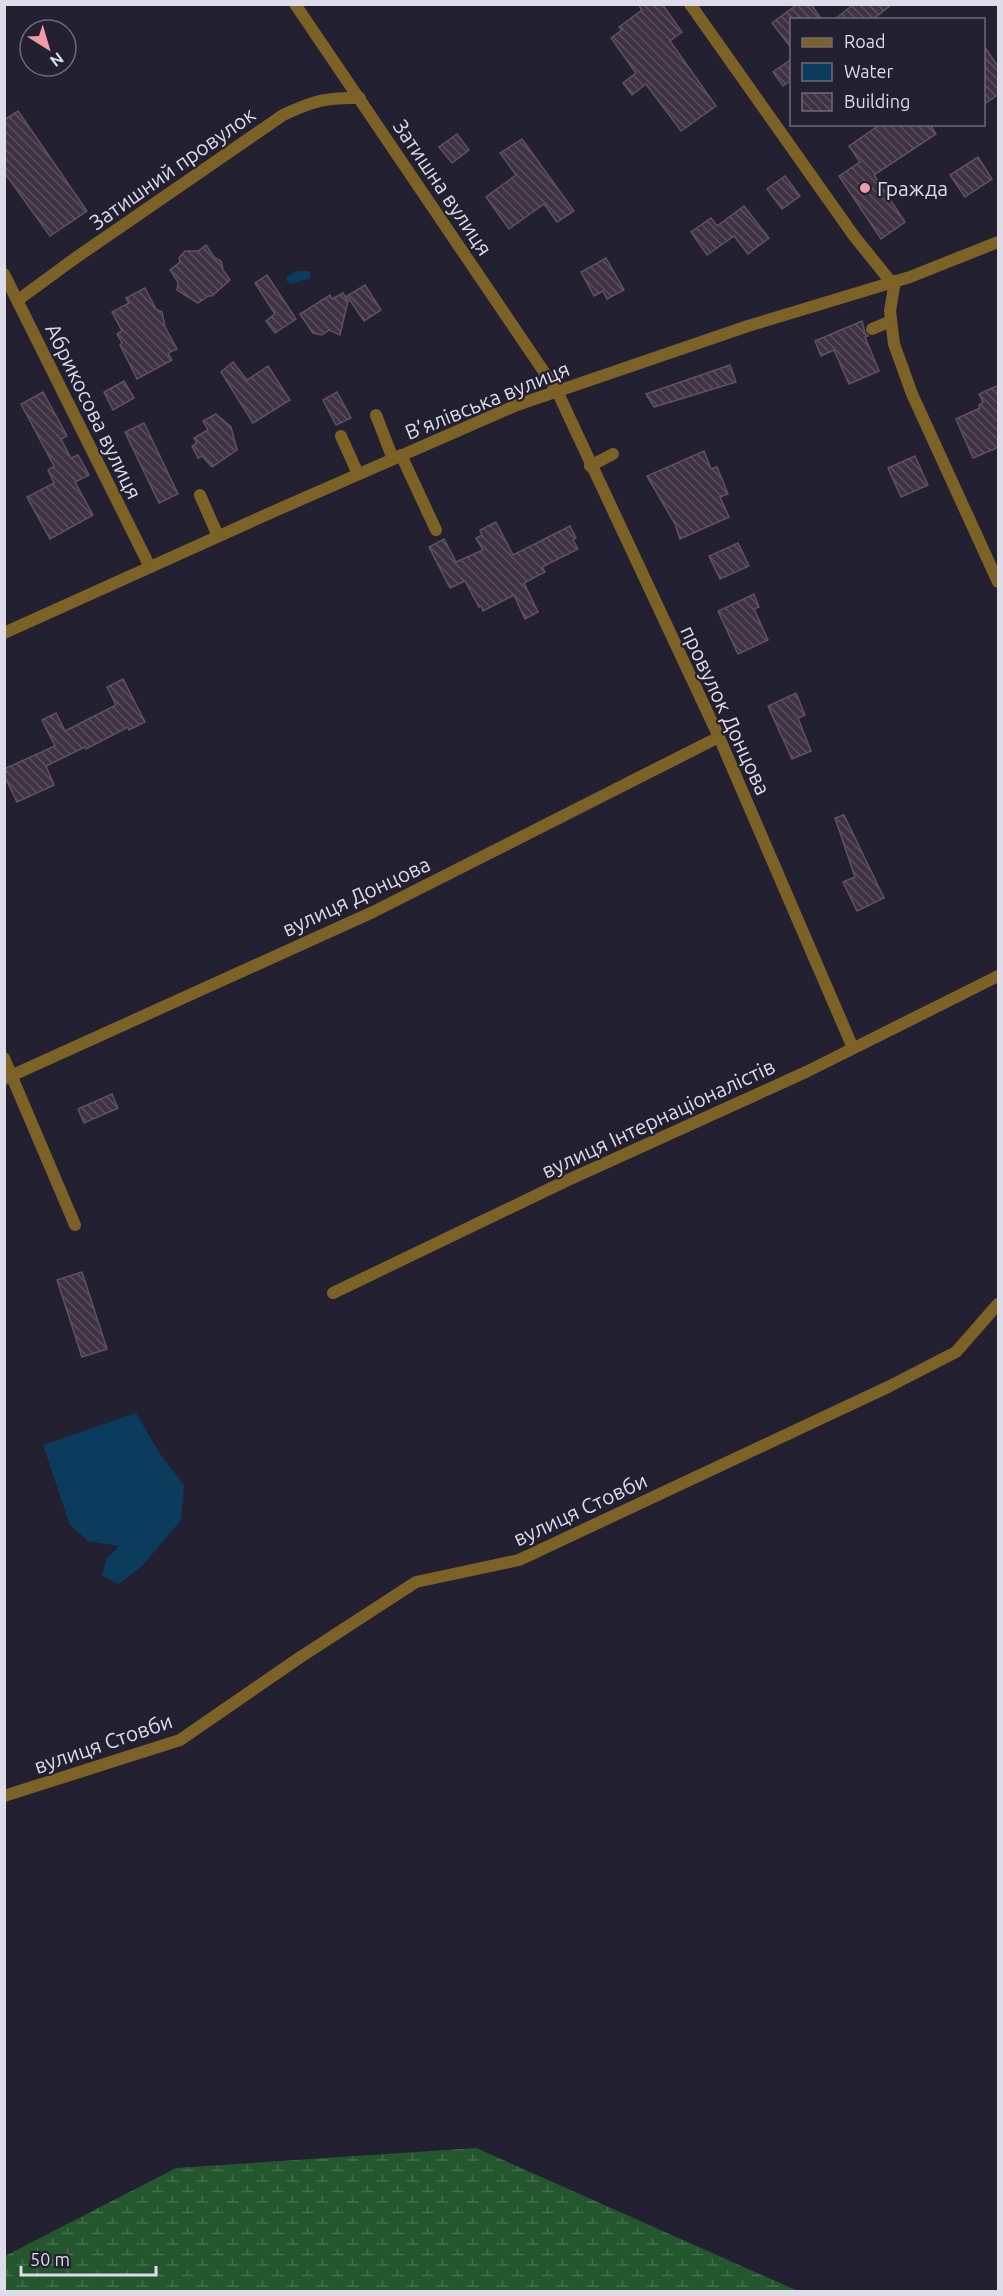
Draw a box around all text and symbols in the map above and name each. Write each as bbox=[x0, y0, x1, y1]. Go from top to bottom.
north arrow bbox=[18, 18, 78, 78]
legend bbox=[790, 18, 985, 126]
text: Road bbox=[844, 31, 886, 51]
text: N bbox=[47, 49, 67, 71]
text: Water bbox=[844, 61, 894, 81]
text: Building bbox=[844, 91, 910, 111]
street label: Затишний провулок bbox=[85, 102, 260, 234]
street label: Затишна вулиця bbox=[389, 114, 497, 260]
place label: Гражда bbox=[877, 176, 948, 200]
marker: Гражда bbox=[858, 181, 872, 195]
street label: Абрикосова вулиця bbox=[41, 319, 147, 503]
street label: В’ялівська вулиця bbox=[401, 356, 573, 444]
street label: провулок Донцова bbox=[676, 621, 776, 799]
street label: вулиця Донцова bbox=[278, 851, 434, 941]
street label: вулиця Інтернаціоналістів bbox=[538, 1053, 778, 1183]
street label: вулиця Стовби bbox=[509, 1468, 651, 1550]
street label: вулиця Стовби bbox=[31, 1708, 175, 1778]
scale bar bbox=[21, 2239, 156, 2277]
text: 50 m bbox=[30, 2249, 70, 2269]

